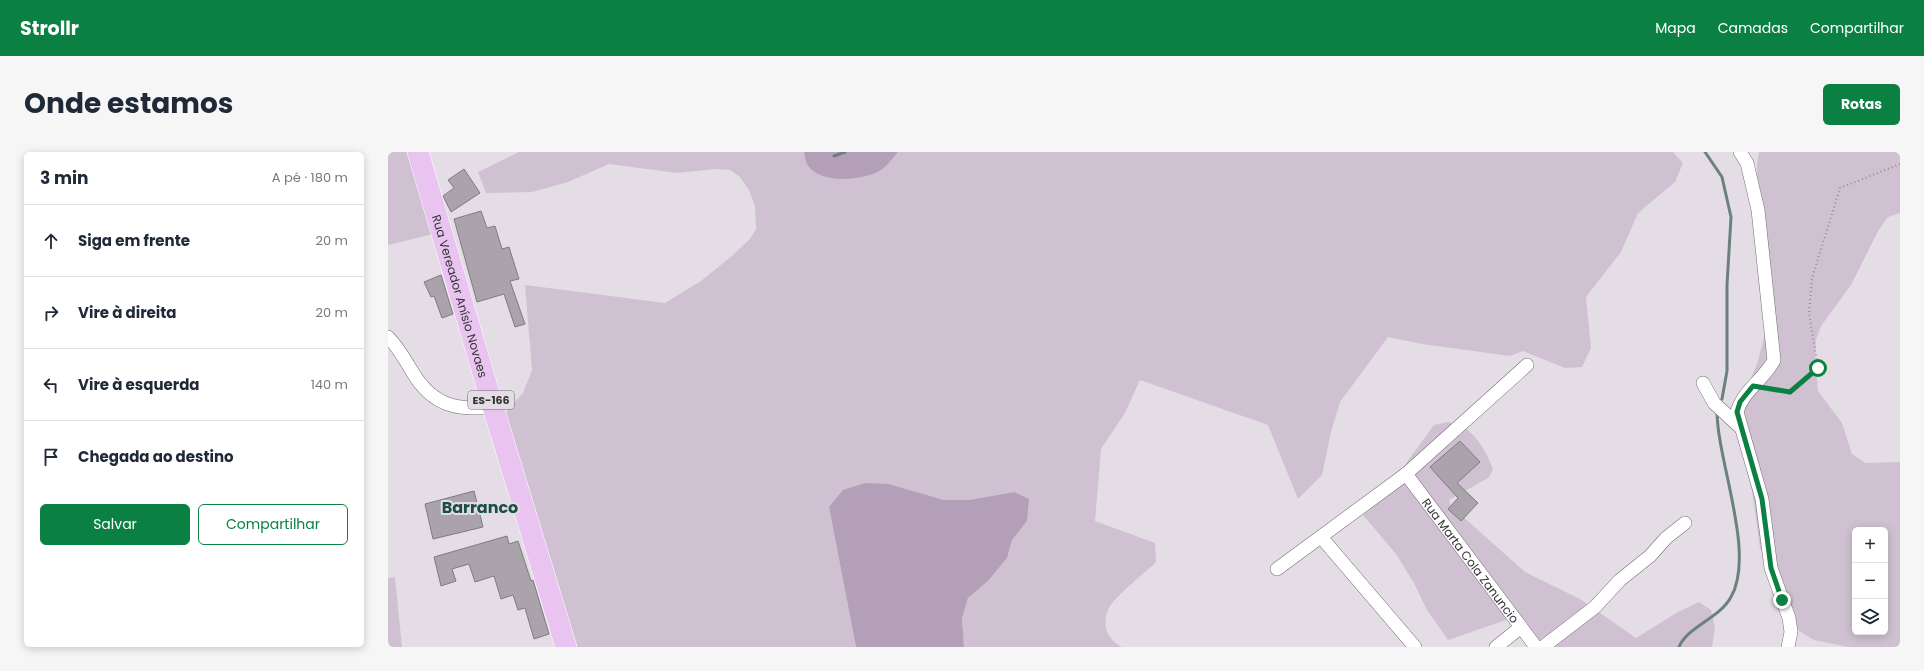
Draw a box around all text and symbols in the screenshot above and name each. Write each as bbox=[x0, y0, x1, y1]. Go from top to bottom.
text: Strollr bbox=[20, 15, 79, 42]
text: Mapa bbox=[1655, 18, 1696, 38]
text: Camadas bbox=[1718, 18, 1788, 38]
text: Compartilhar bbox=[1810, 18, 1904, 38]
text: Onde estamos bbox=[24, 84, 233, 123]
button: Rotas bbox=[1823, 84, 1900, 125]
text: 3 min bbox=[40, 166, 88, 190]
text: A pé · 180 m bbox=[272, 168, 348, 187]
street label: Rua Vereador Anísio Novaes bbox=[428, 212, 492, 379]
icon: ahead bbox=[40, 230, 62, 252]
text: Siga em frente bbox=[78, 230, 190, 251]
text: 20 m bbox=[315, 231, 348, 250]
icon: right bbox=[40, 302, 62, 324]
text: Vire à direita bbox=[78, 302, 177, 323]
text: 20 m bbox=[315, 303, 348, 322]
route start bbox=[1809, 359, 1827, 377]
icon: left bbox=[40, 374, 62, 396]
text: Vire à esquerda bbox=[78, 374, 200, 395]
text: 140 m bbox=[311, 375, 348, 394]
road number: ES-166 bbox=[468, 391, 514, 409]
icon: arrive bbox=[40, 446, 62, 468]
text: Chegada ao destino bbox=[78, 446, 234, 467]
street label: Rua Marta Cola Zanuncio bbox=[1418, 495, 1523, 626]
district label: Barranco bbox=[442, 496, 518, 519]
button: Salvar bbox=[40, 504, 190, 545]
button: Compartilhar bbox=[198, 504, 348, 545]
map controls bbox=[1852, 527, 1888, 635]
button: + bbox=[1852, 527, 1888, 563]
button: − bbox=[1852, 563, 1888, 599]
route end bbox=[1773, 591, 1791, 609]
button: layers bbox=[1852, 599, 1888, 635]

